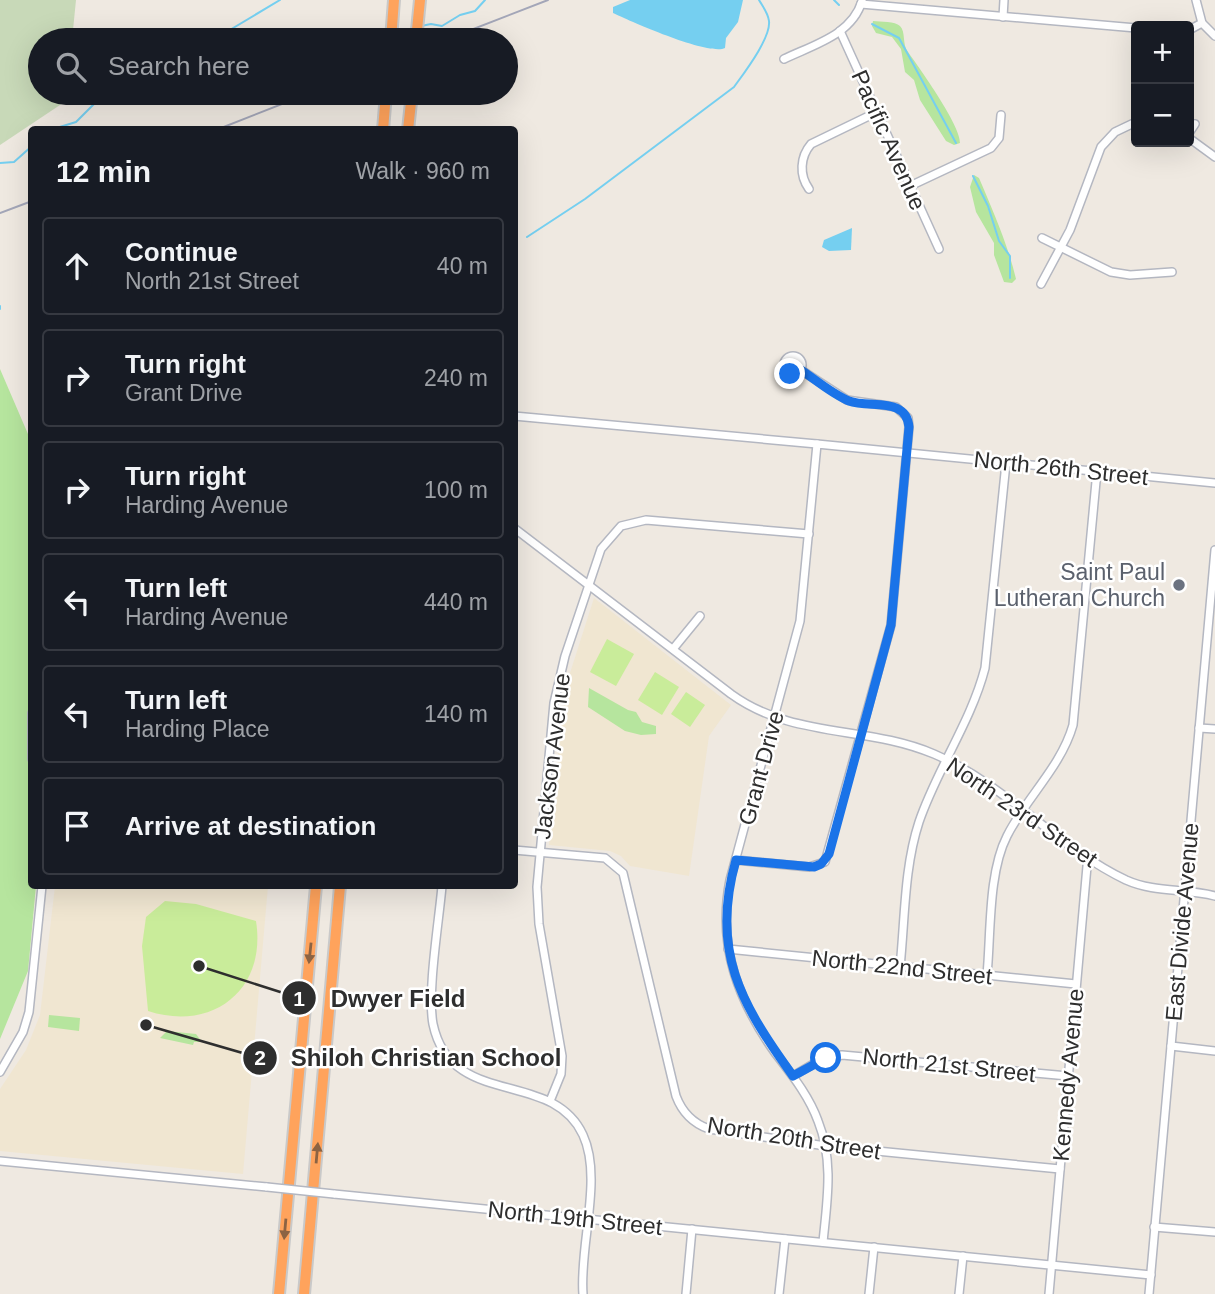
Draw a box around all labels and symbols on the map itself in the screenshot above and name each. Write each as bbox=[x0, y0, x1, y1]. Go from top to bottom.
street label: Pacific Avenue bbox=[847, 66, 931, 214]
route end bbox=[774, 358, 805, 389]
street label: North 26th Street bbox=[973, 446, 1150, 490]
place label: Saint Paul Lutheran Church bbox=[994, 559, 1165, 611]
marker: Saint Paul Lutheran Church bbox=[1171, 577, 1187, 593]
street label: Jackson Avenue bbox=[529, 671, 575, 841]
street label: Grant Drive bbox=[733, 708, 789, 828]
street label: North 23rd Street bbox=[942, 752, 1103, 872]
street label: East Divide Avenue bbox=[1160, 822, 1204, 1022]
one-way arrow bbox=[304, 943, 315, 965]
street label: North 22nd Street bbox=[810, 945, 994, 989]
callout: Dwyer Field bbox=[282, 976, 479, 1021]
text: Dwyer Field bbox=[331, 985, 465, 1012]
text: 1 bbox=[293, 987, 305, 1010]
street label: Kennedy Avenue bbox=[1047, 987, 1089, 1163]
callout: Shiloh Christian School bbox=[242, 1035, 576, 1080]
route start bbox=[810, 1042, 841, 1073]
street label: North 21st Street bbox=[861, 1043, 1037, 1087]
text: Shiloh Christian School bbox=[291, 1044, 561, 1071]
text: 2 bbox=[254, 1046, 266, 1069]
street label: North 20th Street bbox=[705, 1111, 883, 1165]
one-way arrow bbox=[311, 1142, 322, 1164]
street label: North 19th Street bbox=[487, 1196, 664, 1240]
one-way arrow bbox=[279, 1218, 290, 1240]

